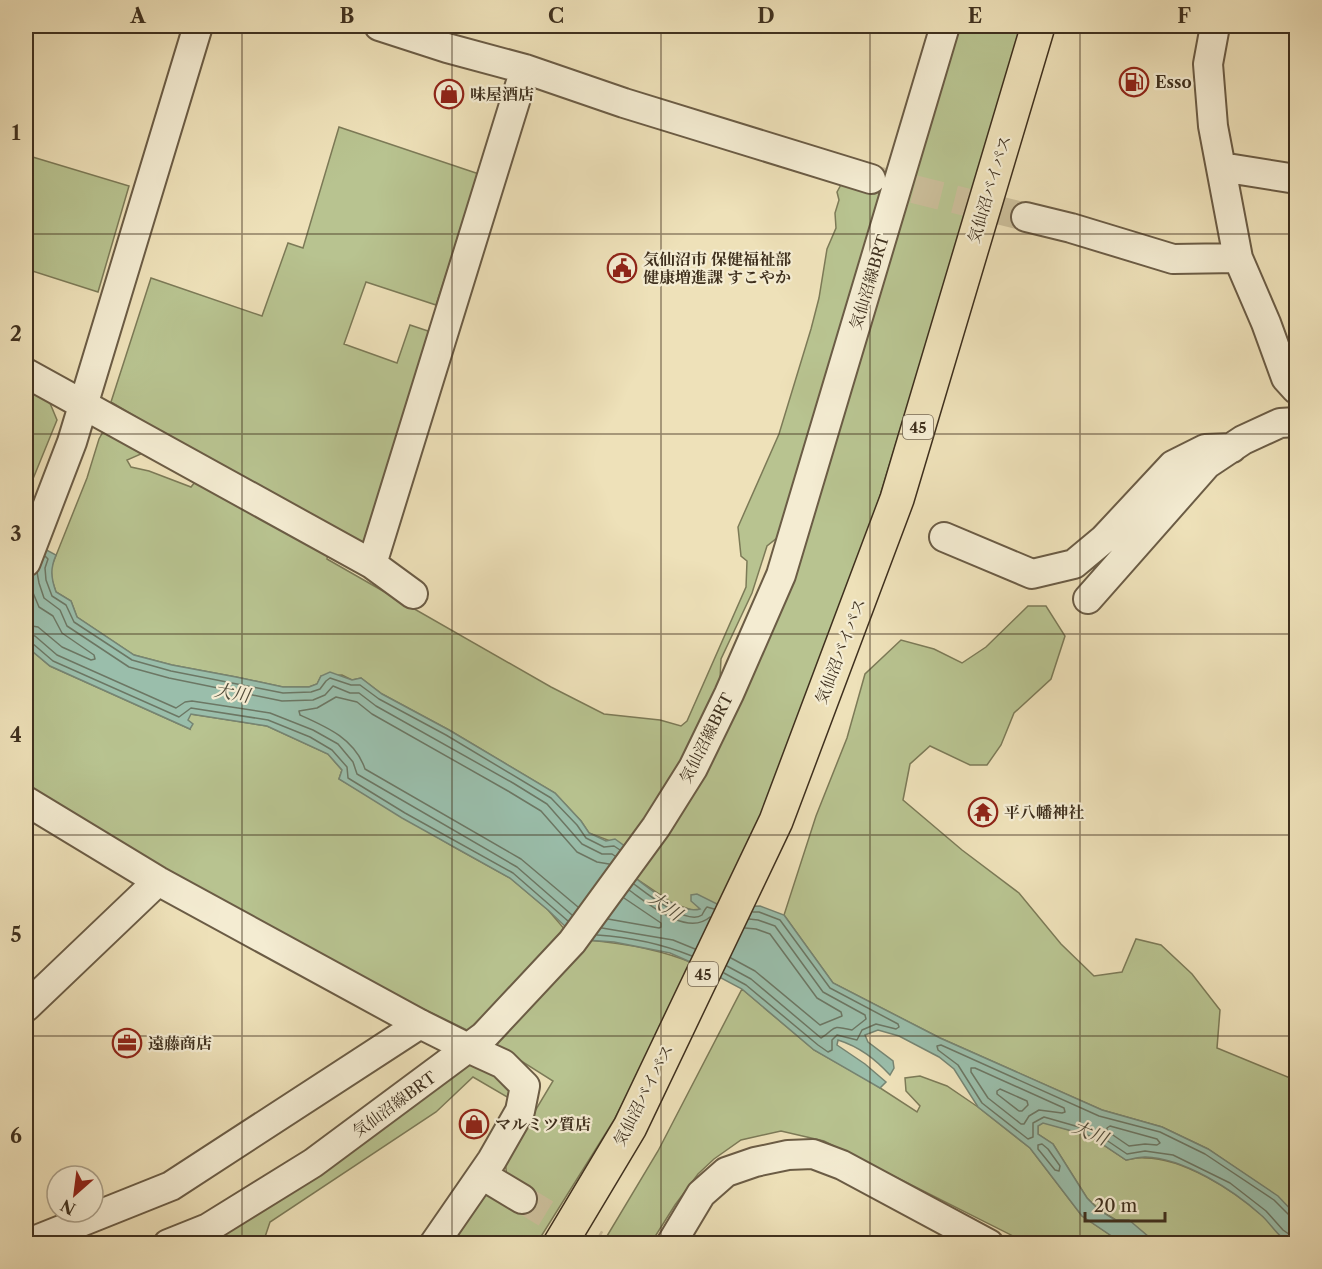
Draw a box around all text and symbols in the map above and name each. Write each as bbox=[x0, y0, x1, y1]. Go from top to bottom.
text: A bbox=[129, 4, 146, 28]
text: B bbox=[340, 4, 355, 28]
text: C bbox=[548, 4, 564, 28]
text: D bbox=[757, 4, 775, 28]
text: E bbox=[968, 4, 982, 28]
text: F bbox=[1177, 4, 1191, 28]
fuel station icon: Esso bbox=[1118, 66, 1150, 98]
place label: Esso bbox=[1155, 72, 1192, 92]
shop icon: 味屋酒店 bbox=[433, 78, 465, 110]
place label: 味屋酒店 bbox=[470, 84, 534, 104]
text: 1 bbox=[12, 121, 21, 145]
street label: 気仙沼バイパス bbox=[963, 133, 1015, 245]
street label: 気仙沼線BRT bbox=[845, 232, 893, 332]
place label: 気仙沼市 保健福祉部 健康増進課 すこやか bbox=[643, 249, 792, 287]
public building icon: 気仙沼市 保健福祉部 健康増進課 すこやか bbox=[606, 252, 638, 284]
text: 2 bbox=[10, 322, 22, 346]
road number: 45 bbox=[903, 415, 933, 439]
text: 3 bbox=[10, 522, 22, 546]
street label: 気仙沼バイパス bbox=[811, 595, 869, 707]
water label: 大川 bbox=[212, 679, 254, 707]
street label: 気仙沼線BRT bbox=[675, 690, 737, 786]
text: 4 bbox=[10, 723, 22, 747]
temple icon: 平八幡神社 bbox=[967, 796, 999, 828]
place label: 平八幡神社 bbox=[1004, 802, 1084, 822]
water label: 大川 bbox=[644, 887, 688, 926]
text: 5 bbox=[10, 923, 22, 947]
road number: 45 bbox=[688, 962, 718, 986]
office icon: 遠藤商店 bbox=[111, 1027, 143, 1059]
place label: 遠藤商店 bbox=[148, 1033, 212, 1053]
street label: 気仙沼バイパス bbox=[609, 1041, 677, 1149]
street label: 気仙沼線BRT bbox=[348, 1067, 440, 1141]
shop icon: マルミツ質店 bbox=[458, 1108, 490, 1140]
place label: マルミツ質店 bbox=[495, 1114, 591, 1134]
water label: 大川 bbox=[1069, 1116, 1113, 1151]
text: 6 bbox=[10, 1124, 22, 1148]
north arrow bbox=[45, 1164, 105, 1224]
scale bar bbox=[1085, 1185, 1164, 1223]
text: N bbox=[57, 1195, 79, 1219]
text: 20 m bbox=[1094, 1195, 1138, 1217]

